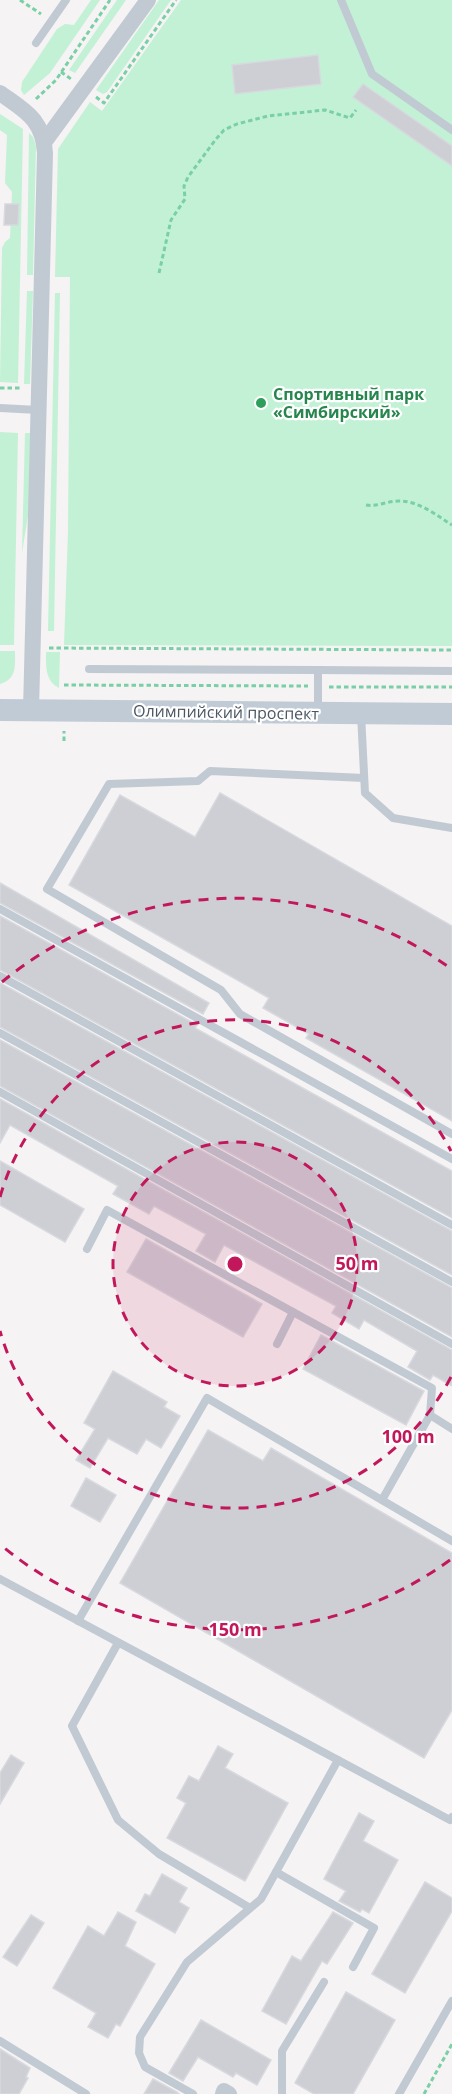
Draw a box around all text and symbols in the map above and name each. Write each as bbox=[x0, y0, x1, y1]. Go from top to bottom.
place label: Спортивный парк «Симбирский» bbox=[273, 383, 424, 423]
marker: Спортивный парк «Симбирский» bbox=[254, 396, 268, 410]
street label: Олимпийский проспект bbox=[133, 699, 320, 725]
text: 50 m bbox=[336, 1251, 378, 1275]
centre of rings bbox=[225, 1254, 245, 1274]
text: 100 m bbox=[381, 1424, 435, 1448]
text: 150 m bbox=[208, 1617, 262, 1641]

